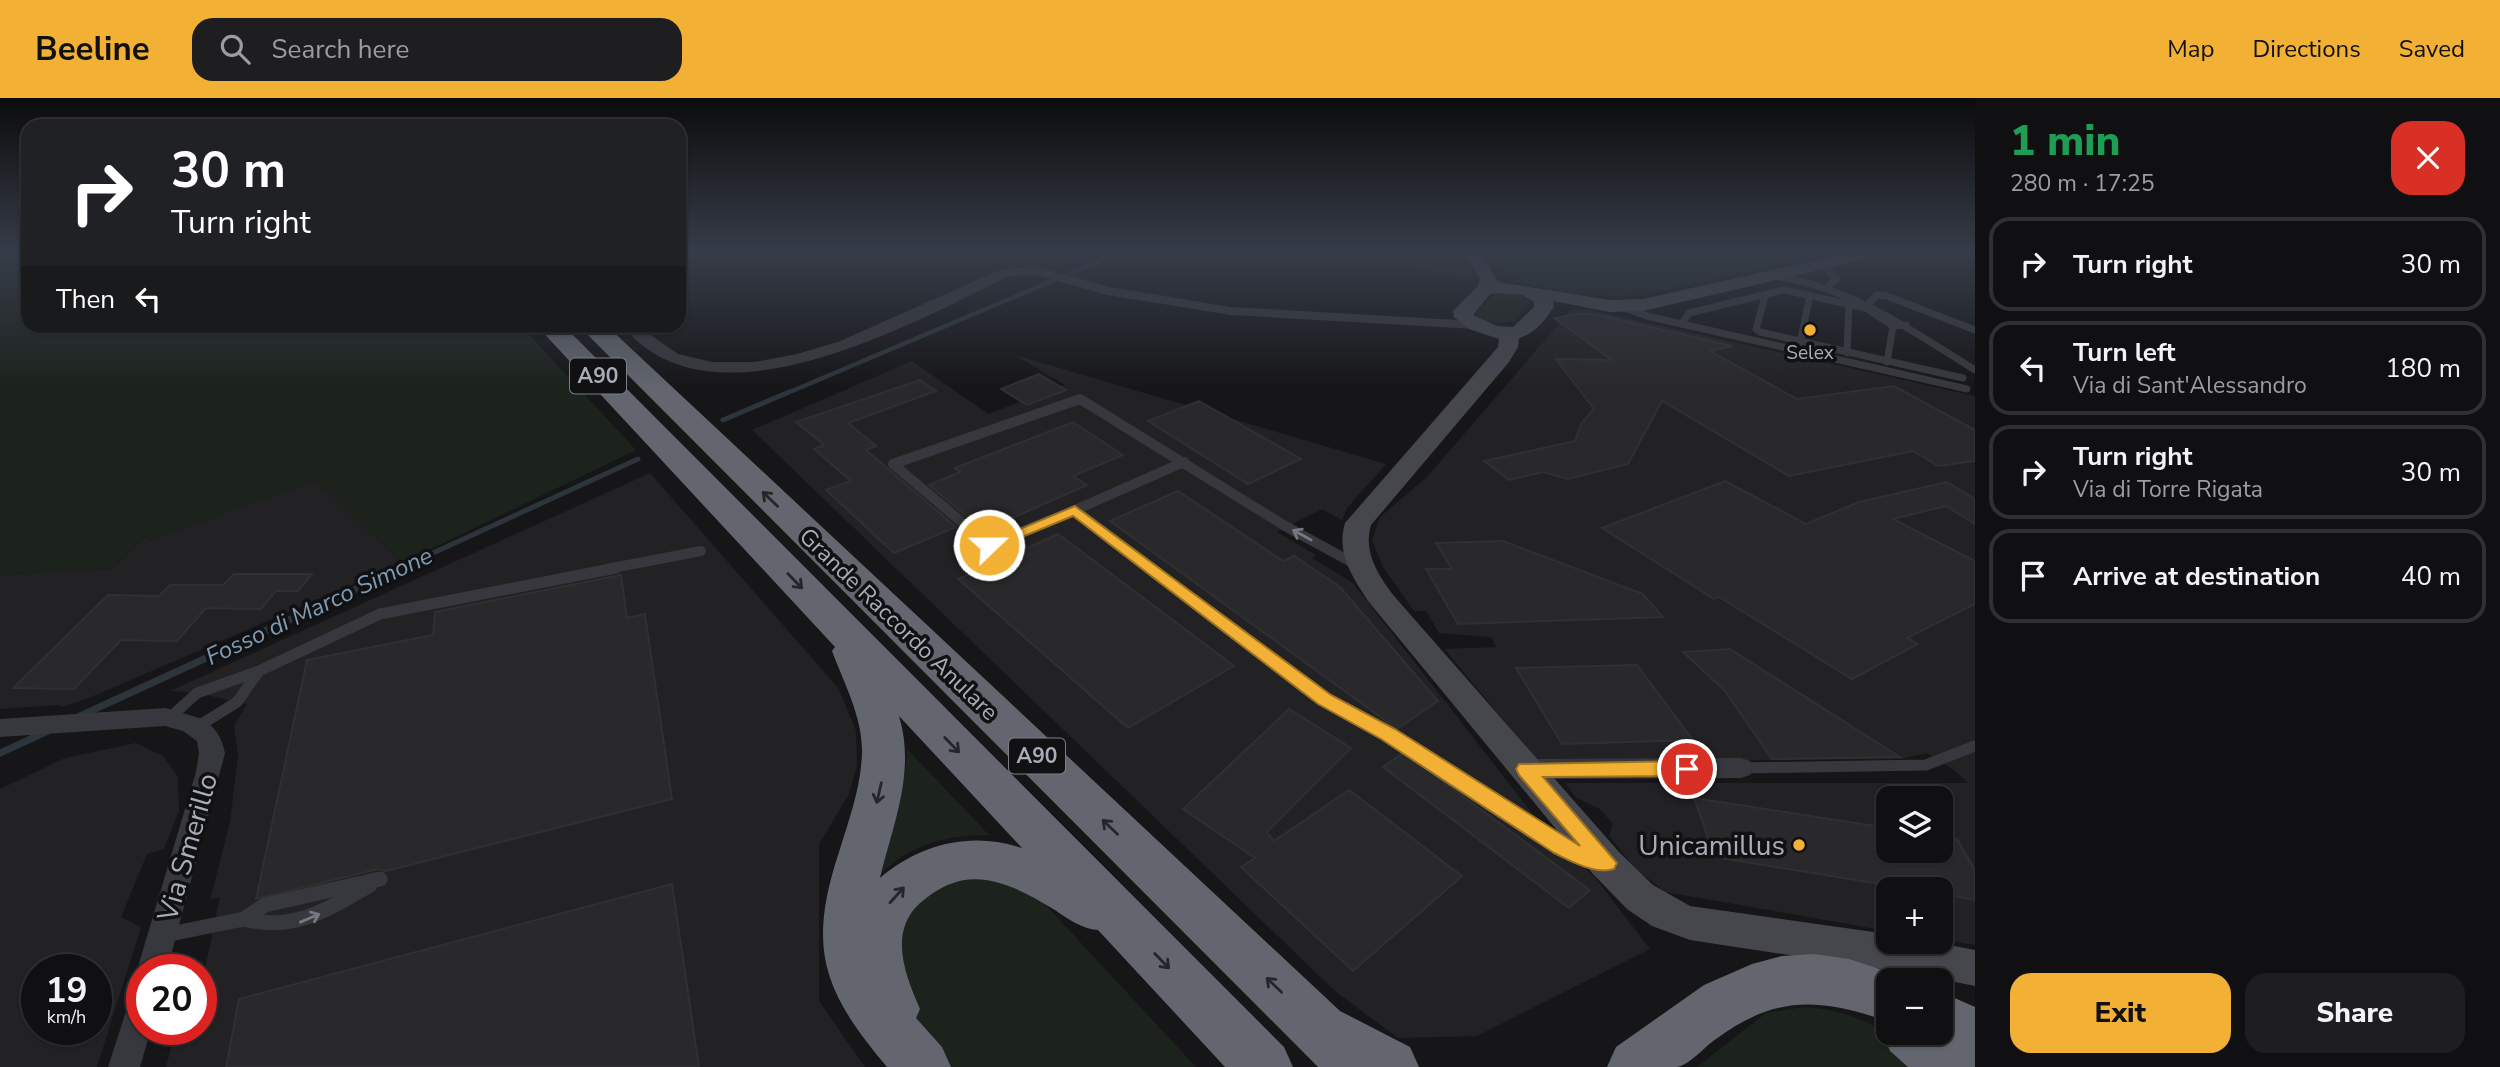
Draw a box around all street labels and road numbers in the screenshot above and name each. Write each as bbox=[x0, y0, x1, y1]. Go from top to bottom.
road number: A90 bbox=[570, 358, 626, 394]
street label: Grande Raccordo Anulare bbox=[793, 521, 1005, 728]
road number: A90 bbox=[1009, 738, 1065, 774]
street label: Via Smerillo bbox=[148, 769, 227, 927]

